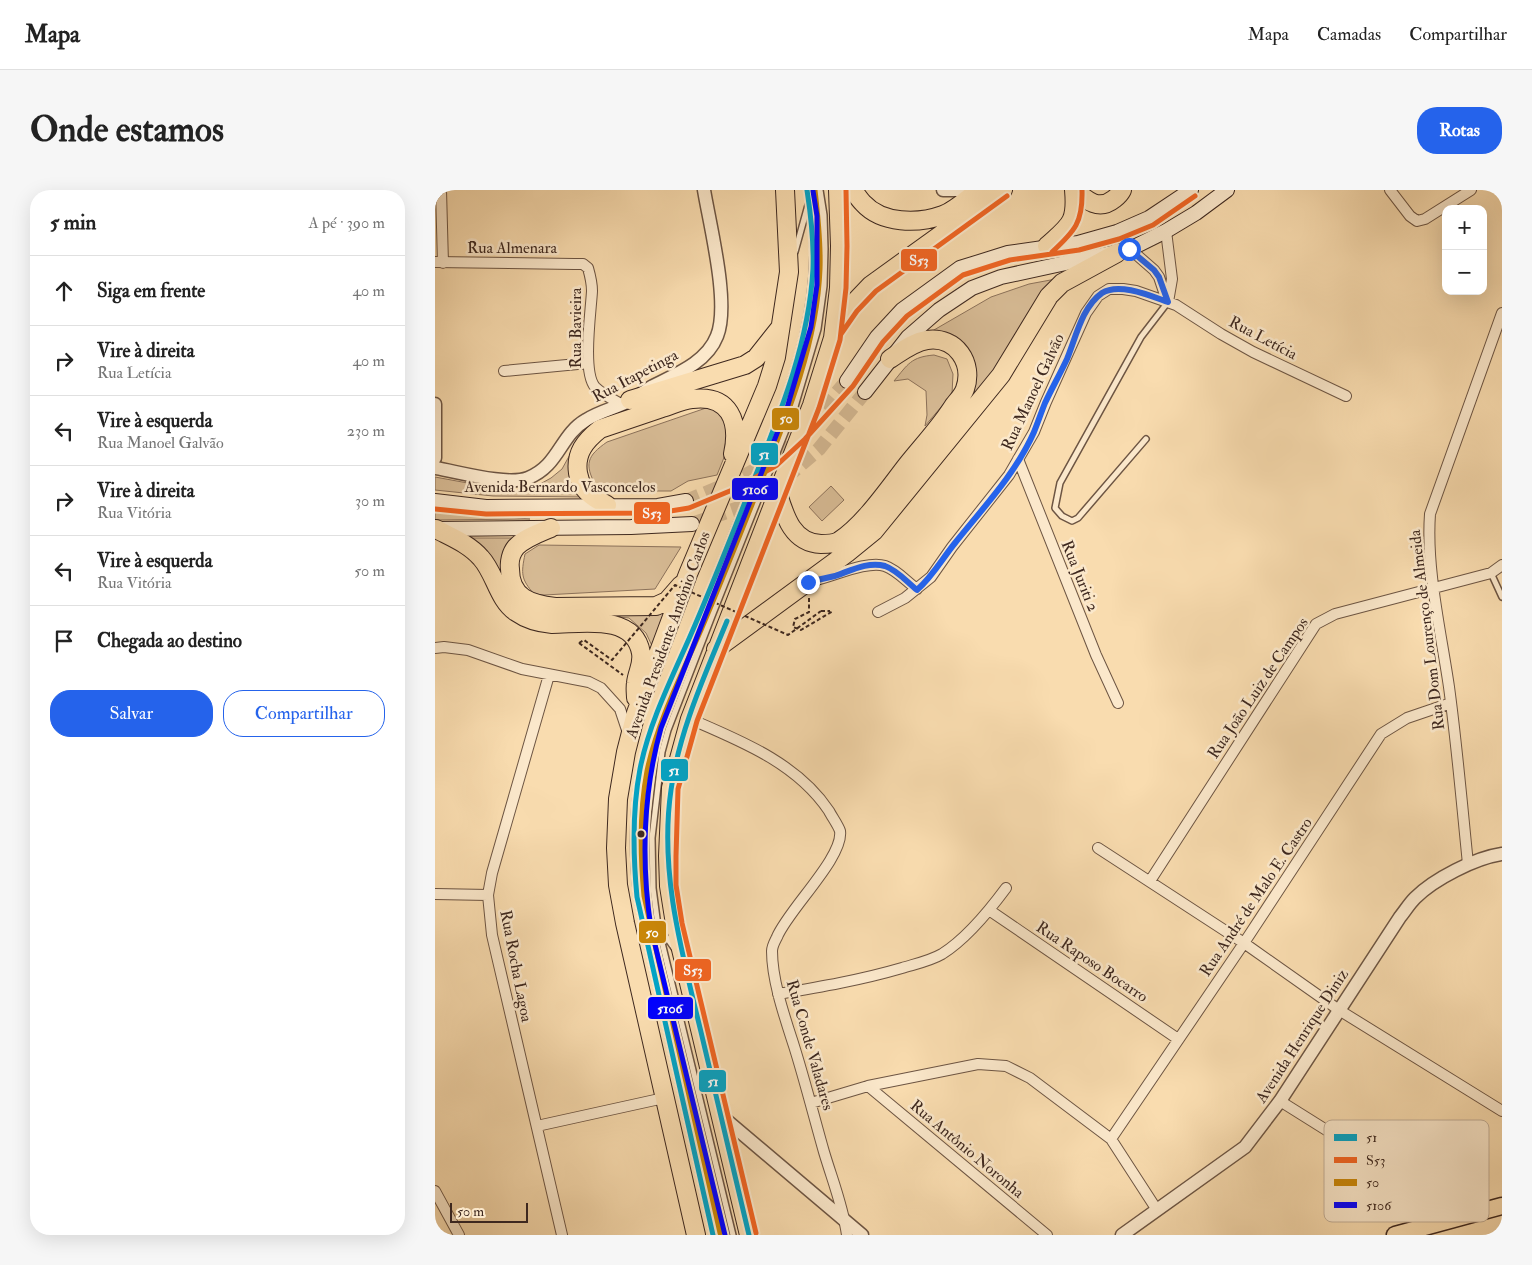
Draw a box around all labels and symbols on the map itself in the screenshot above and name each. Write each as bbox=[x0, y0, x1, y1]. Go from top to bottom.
street label: Rua Almenara bbox=[467, 238, 558, 258]
route start bbox=[1118, 238, 1141, 261]
line badge: S53 bbox=[900, 248, 938, 272]
text: S53 bbox=[909, 252, 929, 269]
street label: Rua Bavieira bbox=[566, 287, 586, 368]
street label: Rua Letícia bbox=[1225, 312, 1301, 365]
street label: Rua Manoel Galvão bbox=[997, 330, 1069, 454]
street label: Rua Itapetinga bbox=[589, 345, 682, 408]
line badge: 50 bbox=[771, 407, 800, 431]
text: 50 bbox=[779, 410, 793, 427]
line badge: 51 bbox=[750, 442, 779, 466]
text: 51 bbox=[758, 446, 770, 463]
street label: Avenida Bernardo Vasconcelos bbox=[464, 477, 655, 497]
line badge: 5106 bbox=[731, 477, 779, 501]
text: 5106 bbox=[742, 481, 769, 498]
line badge: S53 bbox=[633, 501, 671, 525]
text: S53 bbox=[642, 505, 662, 522]
street label: Rua Dom Lourenço de Almeida bbox=[1405, 528, 1449, 731]
street label: Avenida Presidente Antônio Carlos bbox=[621, 529, 715, 742]
street label: Rua Juriti 2 bbox=[1056, 537, 1103, 615]
route end bbox=[797, 571, 820, 594]
street label: Rua João Luiz de Campos bbox=[1203, 614, 1314, 763]
line badge: 51 bbox=[660, 758, 689, 782]
text: 51 bbox=[668, 762, 680, 779]
street label: Rua André de Malo E. Castro bbox=[1195, 814, 1317, 980]
unlabelled marker bbox=[636, 829, 646, 839]
street label: Rua Rocha Lagoa bbox=[495, 908, 537, 1024]
street label: Rua Raposo Bocarro bbox=[1032, 917, 1152, 1008]
line badge: 50 bbox=[638, 920, 667, 944]
text: 50 bbox=[645, 924, 659, 941]
line badge: S53 bbox=[674, 958, 712, 982]
text: S53 bbox=[683, 962, 703, 979]
street label: Avenida Henrique Diniz bbox=[1251, 965, 1353, 1108]
street label: Rua Conde Valadares bbox=[782, 977, 838, 1113]
line badge: 5106 bbox=[647, 996, 694, 1020]
text: 5106 bbox=[657, 1000, 684, 1017]
line badge: 51 bbox=[698, 1069, 727, 1093]
text: 51 bbox=[707, 1073, 719, 1090]
street label: Rua Antônio Noronha bbox=[906, 1095, 1028, 1203]
legend bbox=[1324, 1120, 1489, 1222]
text: 51 bbox=[1366, 1129, 1377, 1146]
text: S53 bbox=[1366, 1152, 1385, 1169]
text: 50 bbox=[1366, 1174, 1379, 1191]
text: 5106 bbox=[1366, 1197, 1392, 1214]
scale bar bbox=[450, 1200, 527, 1223]

